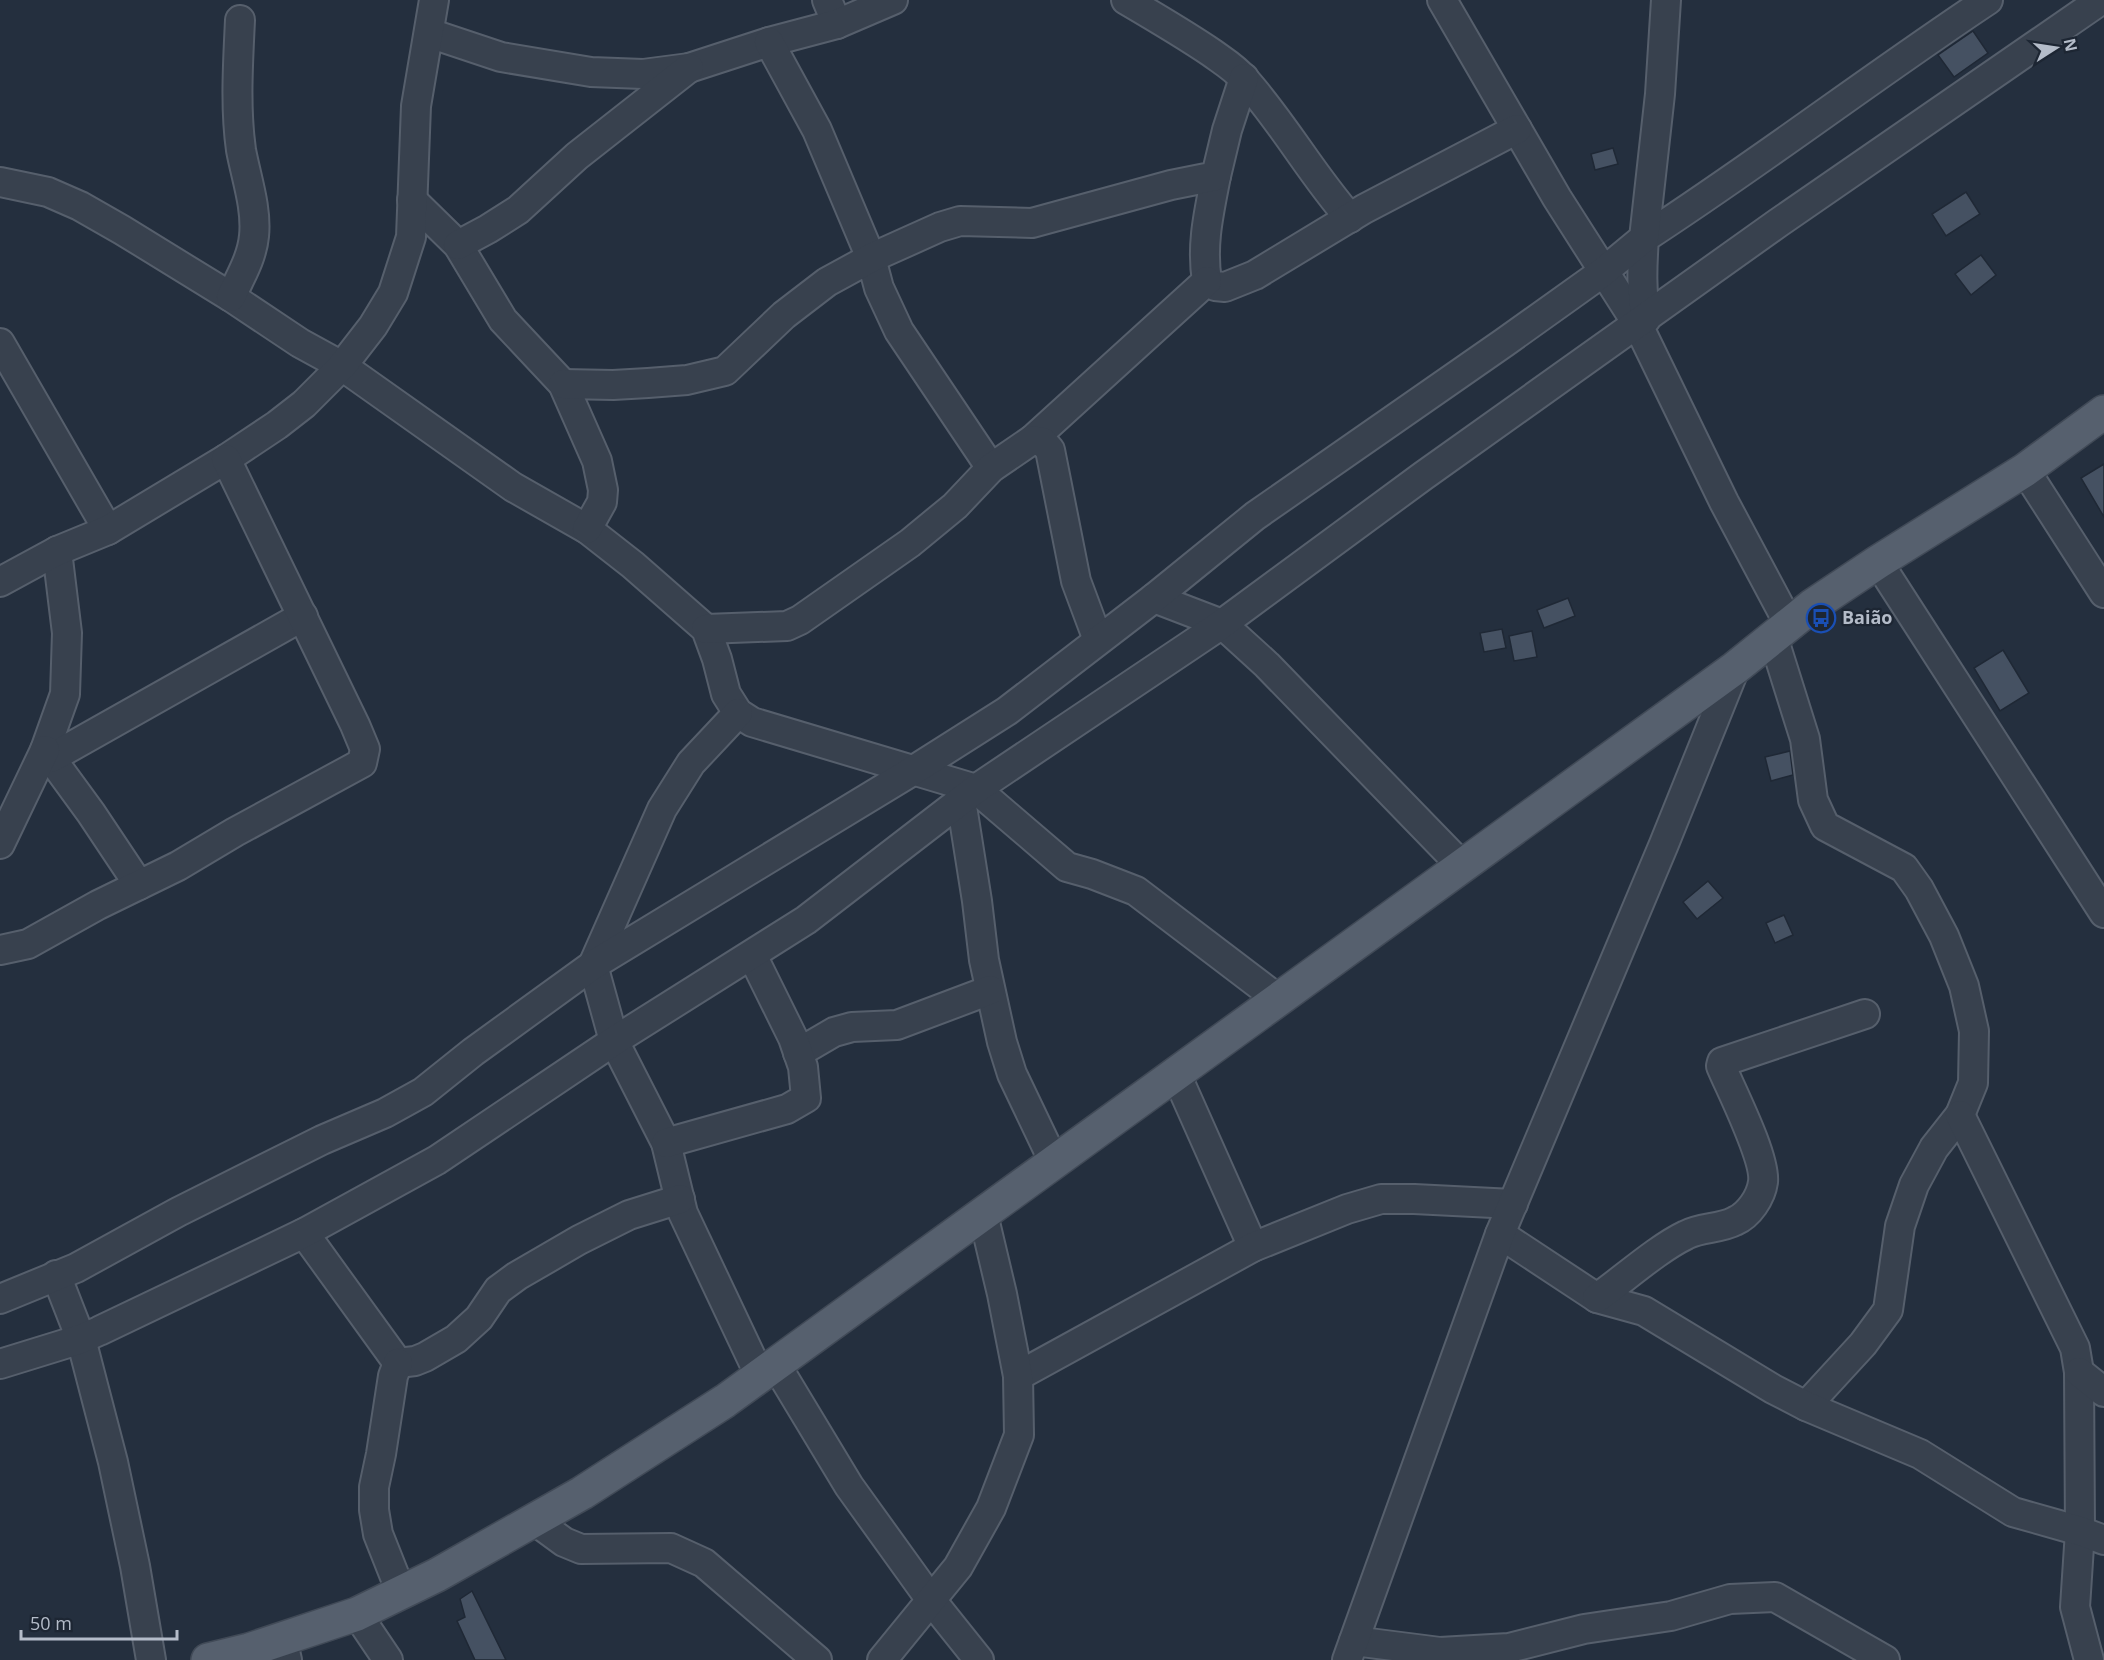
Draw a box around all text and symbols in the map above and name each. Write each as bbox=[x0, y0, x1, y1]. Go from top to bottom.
north arrow bbox=[2026, 18, 2086, 78]
text: N bbox=[2059, 36, 2083, 54]
bus stop icon: Baião bbox=[1805, 602, 1837, 634]
place label: Baião bbox=[1842, 605, 1892, 629]
scale bar bbox=[21, 1603, 177, 1641]
text: 50 m bbox=[30, 1611, 72, 1635]

